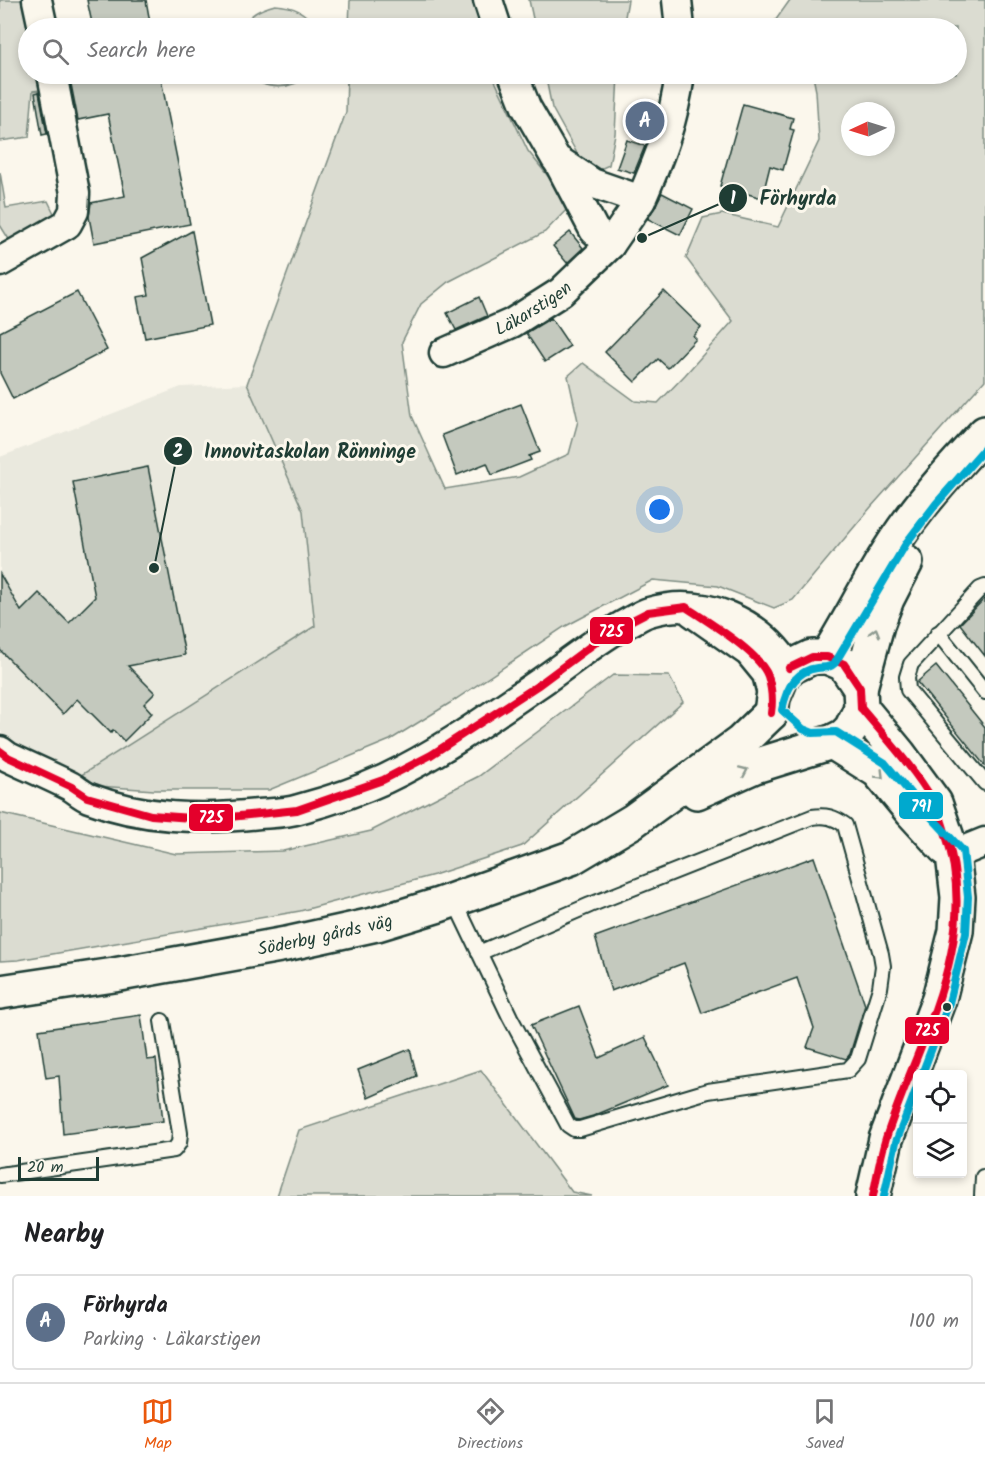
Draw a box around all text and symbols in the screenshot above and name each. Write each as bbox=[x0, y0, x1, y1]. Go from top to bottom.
search box bbox=[18, 18, 967, 84]
text: Search here bbox=[87, 34, 195, 69]
icon: search bbox=[39, 35, 72, 68]
pin: A bbox=[626, 98, 664, 144]
north arrow bbox=[841, 102, 895, 156]
callout: Förhyrda bbox=[718, 179, 849, 217]
text: Förhyrda bbox=[760, 184, 837, 216]
text: 1 bbox=[730, 185, 736, 214]
street label: Läkarstigen bbox=[491, 275, 580, 345]
callout: Innovitaskolan Rönninge bbox=[163, 432, 428, 470]
text: Innovitaskolan Rönninge bbox=[204, 437, 416, 469]
text: 2 bbox=[173, 438, 183, 467]
your location bbox=[645, 495, 674, 524]
line badge: 725 bbox=[589, 616, 634, 645]
text: 725 bbox=[599, 620, 625, 645]
one-way arrow bbox=[868, 627, 880, 638]
one-way arrow bbox=[737, 766, 748, 778]
one-way arrow bbox=[873, 768, 883, 779]
line badge: 791 bbox=[898, 791, 944, 820]
text: 791 bbox=[911, 795, 931, 820]
line badge: 725 bbox=[188, 803, 234, 832]
text: 725 bbox=[199, 806, 225, 831]
street label: Söderby gårds väg bbox=[255, 907, 397, 965]
unlabelled marker bbox=[941, 1001, 953, 1013]
line badge: 725 bbox=[904, 1016, 950, 1045]
text: 725 bbox=[915, 1019, 941, 1044]
map controls bbox=[913, 1070, 967, 1178]
button: locate bbox=[913, 1070, 967, 1124]
button: layers bbox=[913, 1124, 967, 1178]
scale bar bbox=[18, 1154, 99, 1182]
text: 20 m bbox=[27, 1155, 63, 1180]
text: Nearby bbox=[24, 1214, 104, 1256]
text: Förhyrda bbox=[83, 1289, 168, 1324]
text: A bbox=[39, 1306, 52, 1338]
text: 100 m bbox=[909, 1306, 959, 1338]
text: Parking · Läkarstigen bbox=[83, 1324, 261, 1356]
tab: Map bbox=[141, 1395, 174, 1456]
tab: Directions bbox=[457, 1395, 523, 1456]
tab: Saved bbox=[806, 1395, 844, 1456]

